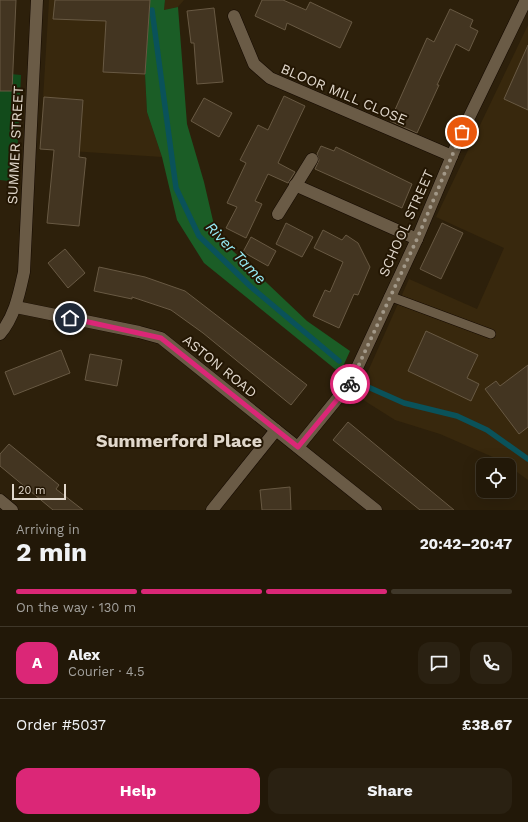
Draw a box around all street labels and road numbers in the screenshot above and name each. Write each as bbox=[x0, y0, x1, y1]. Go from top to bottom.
street label: BLOOR MILL CLOSE bbox=[279, 60, 410, 128]
street label: SUMMER STREET bbox=[4, 85, 26, 205]
street label: SCHOOL STREET bbox=[375, 167, 437, 279]
street label: ASTON ROAD bbox=[180, 331, 260, 401]

